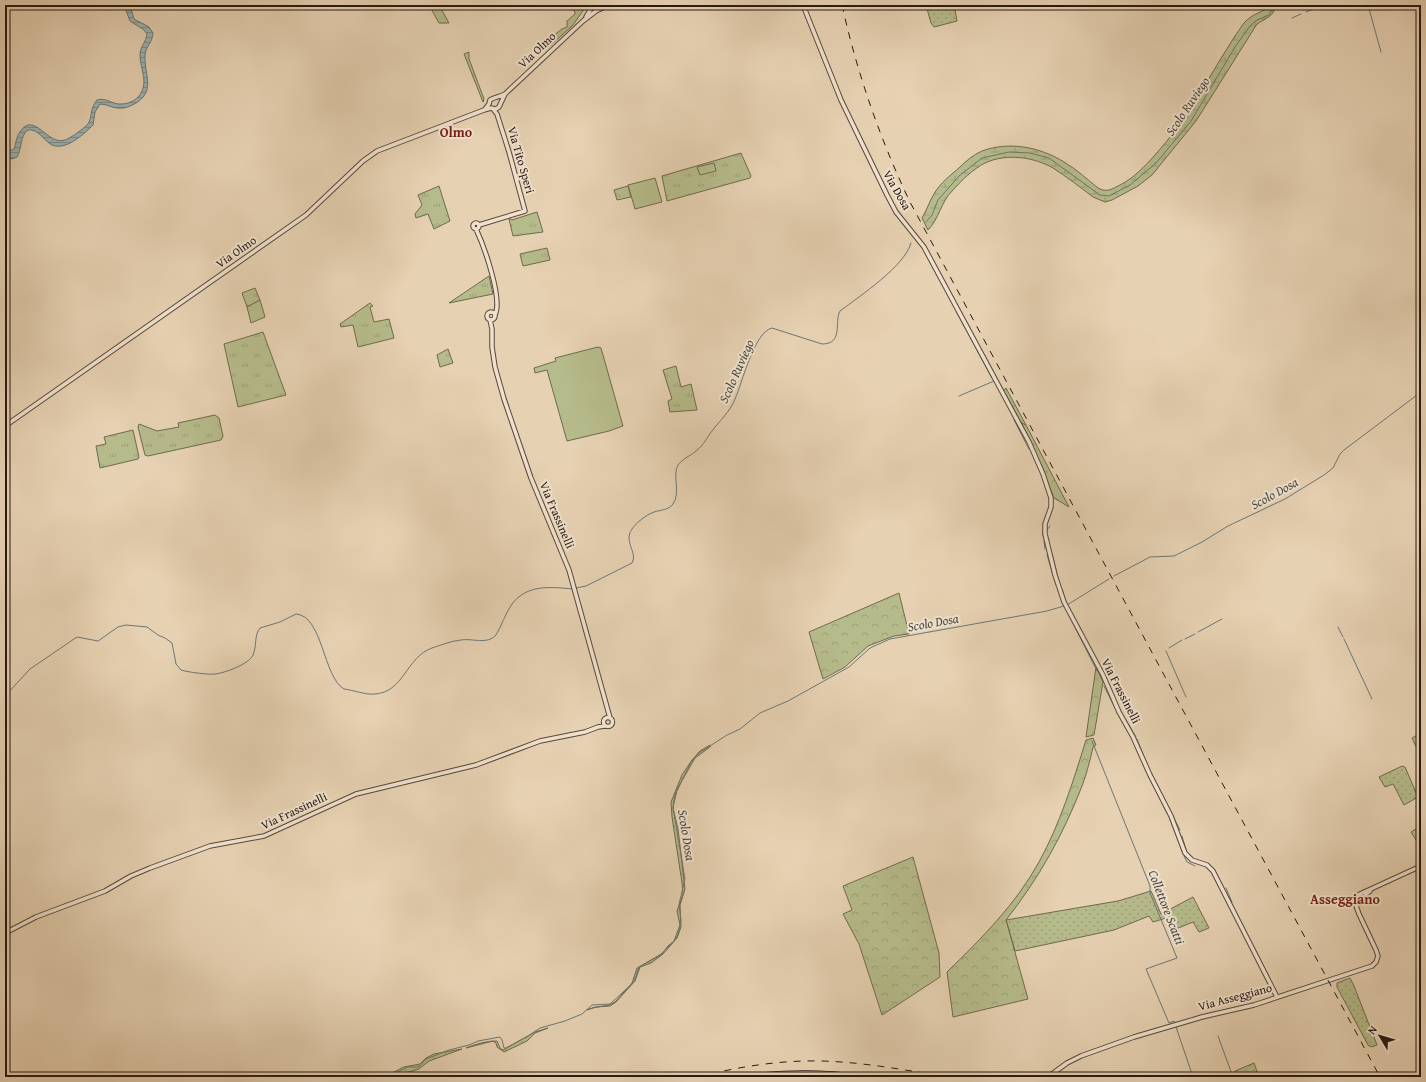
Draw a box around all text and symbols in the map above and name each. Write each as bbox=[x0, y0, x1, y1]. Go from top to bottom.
street label: Via Olmo bbox=[514, 28, 559, 72]
water label: Scolo Ruviego bbox=[1161, 73, 1214, 140]
district label: Olmo bbox=[440, 122, 473, 142]
street label: Via Tito Speri bbox=[504, 124, 539, 196]
street label: Via Dosa bbox=[879, 167, 916, 213]
street label: Via Olmo bbox=[212, 231, 259, 272]
water label: Scolo Ruviego bbox=[714, 336, 759, 406]
water label: Scolo Dosa bbox=[1247, 473, 1301, 514]
street label: Via Frassinelli bbox=[536, 479, 579, 552]
water label: Scolo Dosa bbox=[906, 609, 960, 636]
street label: Via Frassinelli bbox=[1098, 655, 1145, 727]
street label: Via Frassinelli bbox=[258, 788, 330, 833]
water label: Scolo Dosa bbox=[673, 808, 700, 862]
water label: Collettore Scatti bbox=[1144, 867, 1190, 948]
district label: Asseggiano bbox=[1310, 889, 1380, 909]
street label: Via Asseggiano bbox=[1196, 978, 1274, 1015]
north arrow bbox=[1360, 1016, 1400, 1056]
text: N bbox=[1364, 1022, 1381, 1038]

